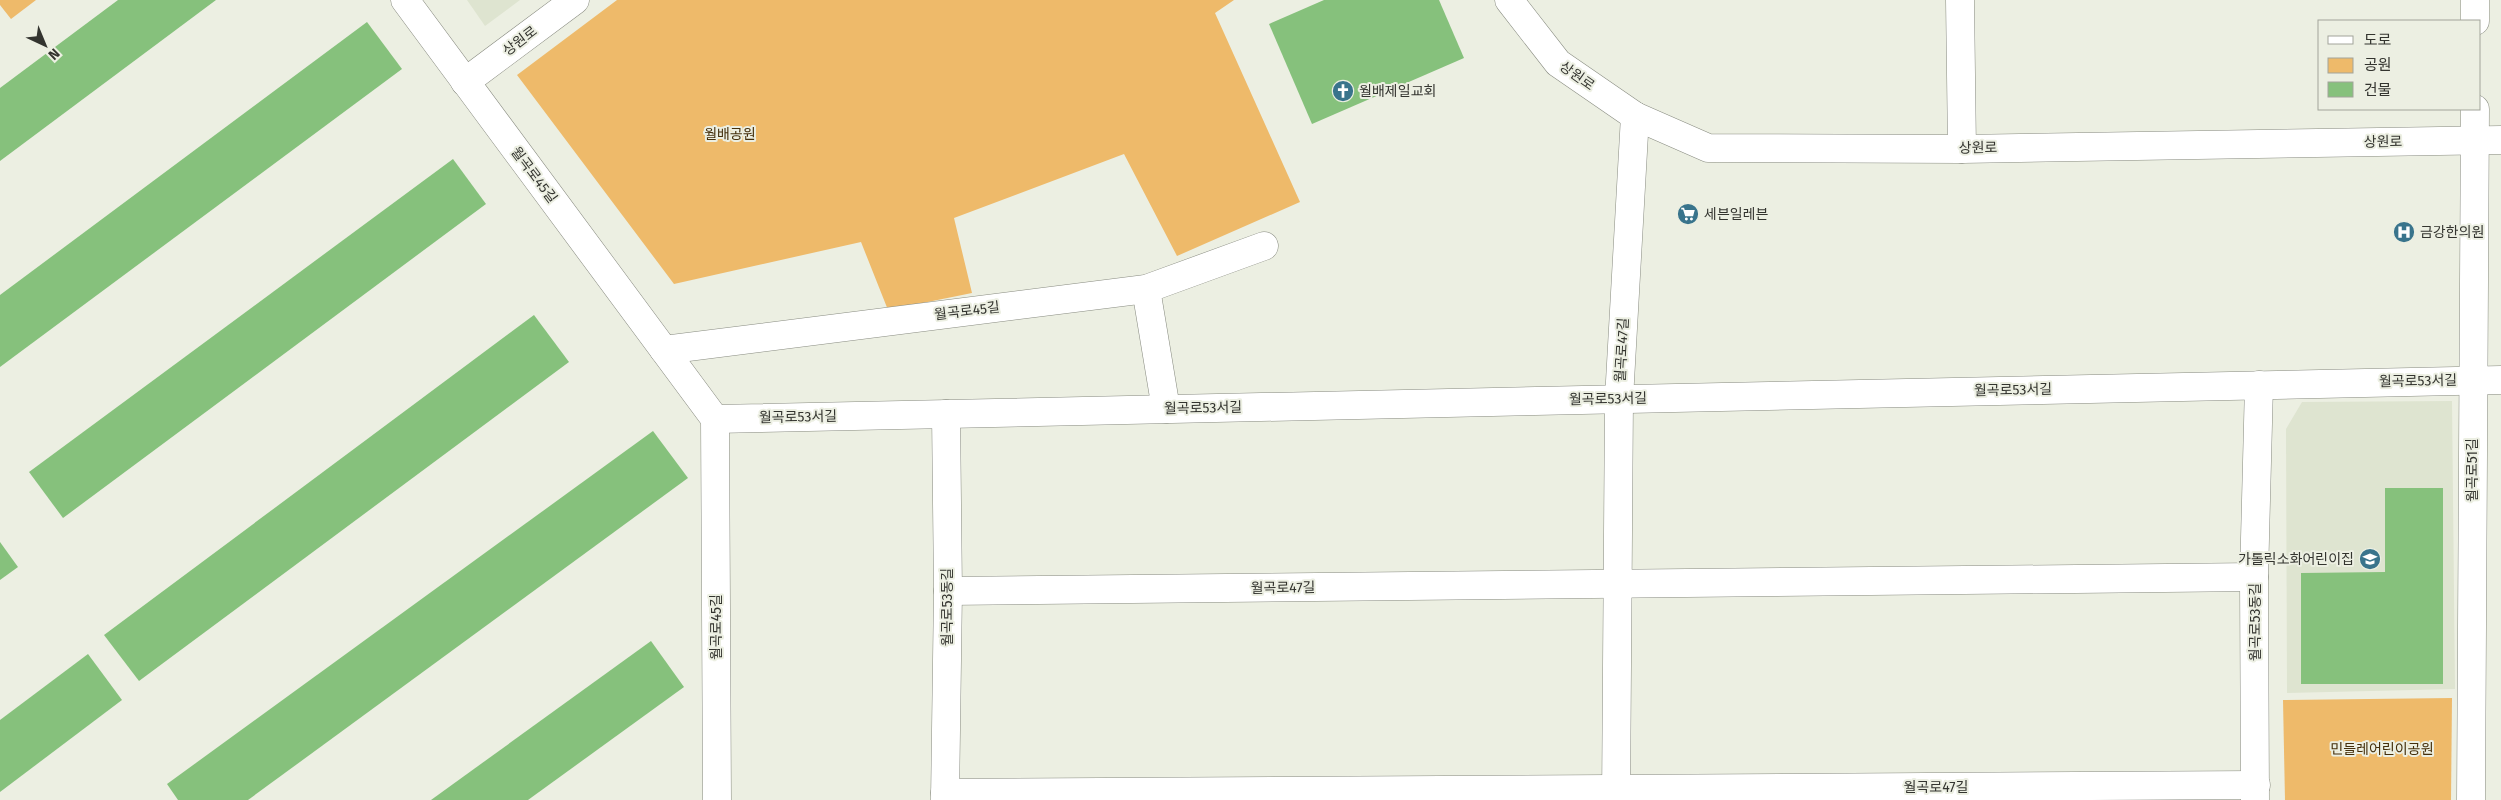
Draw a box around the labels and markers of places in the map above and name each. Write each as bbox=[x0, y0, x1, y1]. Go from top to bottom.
church icon: 월배제일교회 bbox=[1331, 79, 1355, 103]
place label: 월배제일교회 bbox=[1359, 83, 1436, 100]
supermarket icon: 세븐일레븐 bbox=[1676, 202, 1700, 226]
place label: 세븐일레븐 bbox=[1704, 206, 1769, 223]
hospital icon: 금강한의원 bbox=[2392, 220, 2416, 244]
place label: 금강한의원 bbox=[2420, 224, 2484, 241]
school or university icon: 가톨릭소화어린이집 bbox=[2358, 547, 2382, 571]
place label: 가톨릭소화어린이집 bbox=[2238, 551, 2354, 568]

